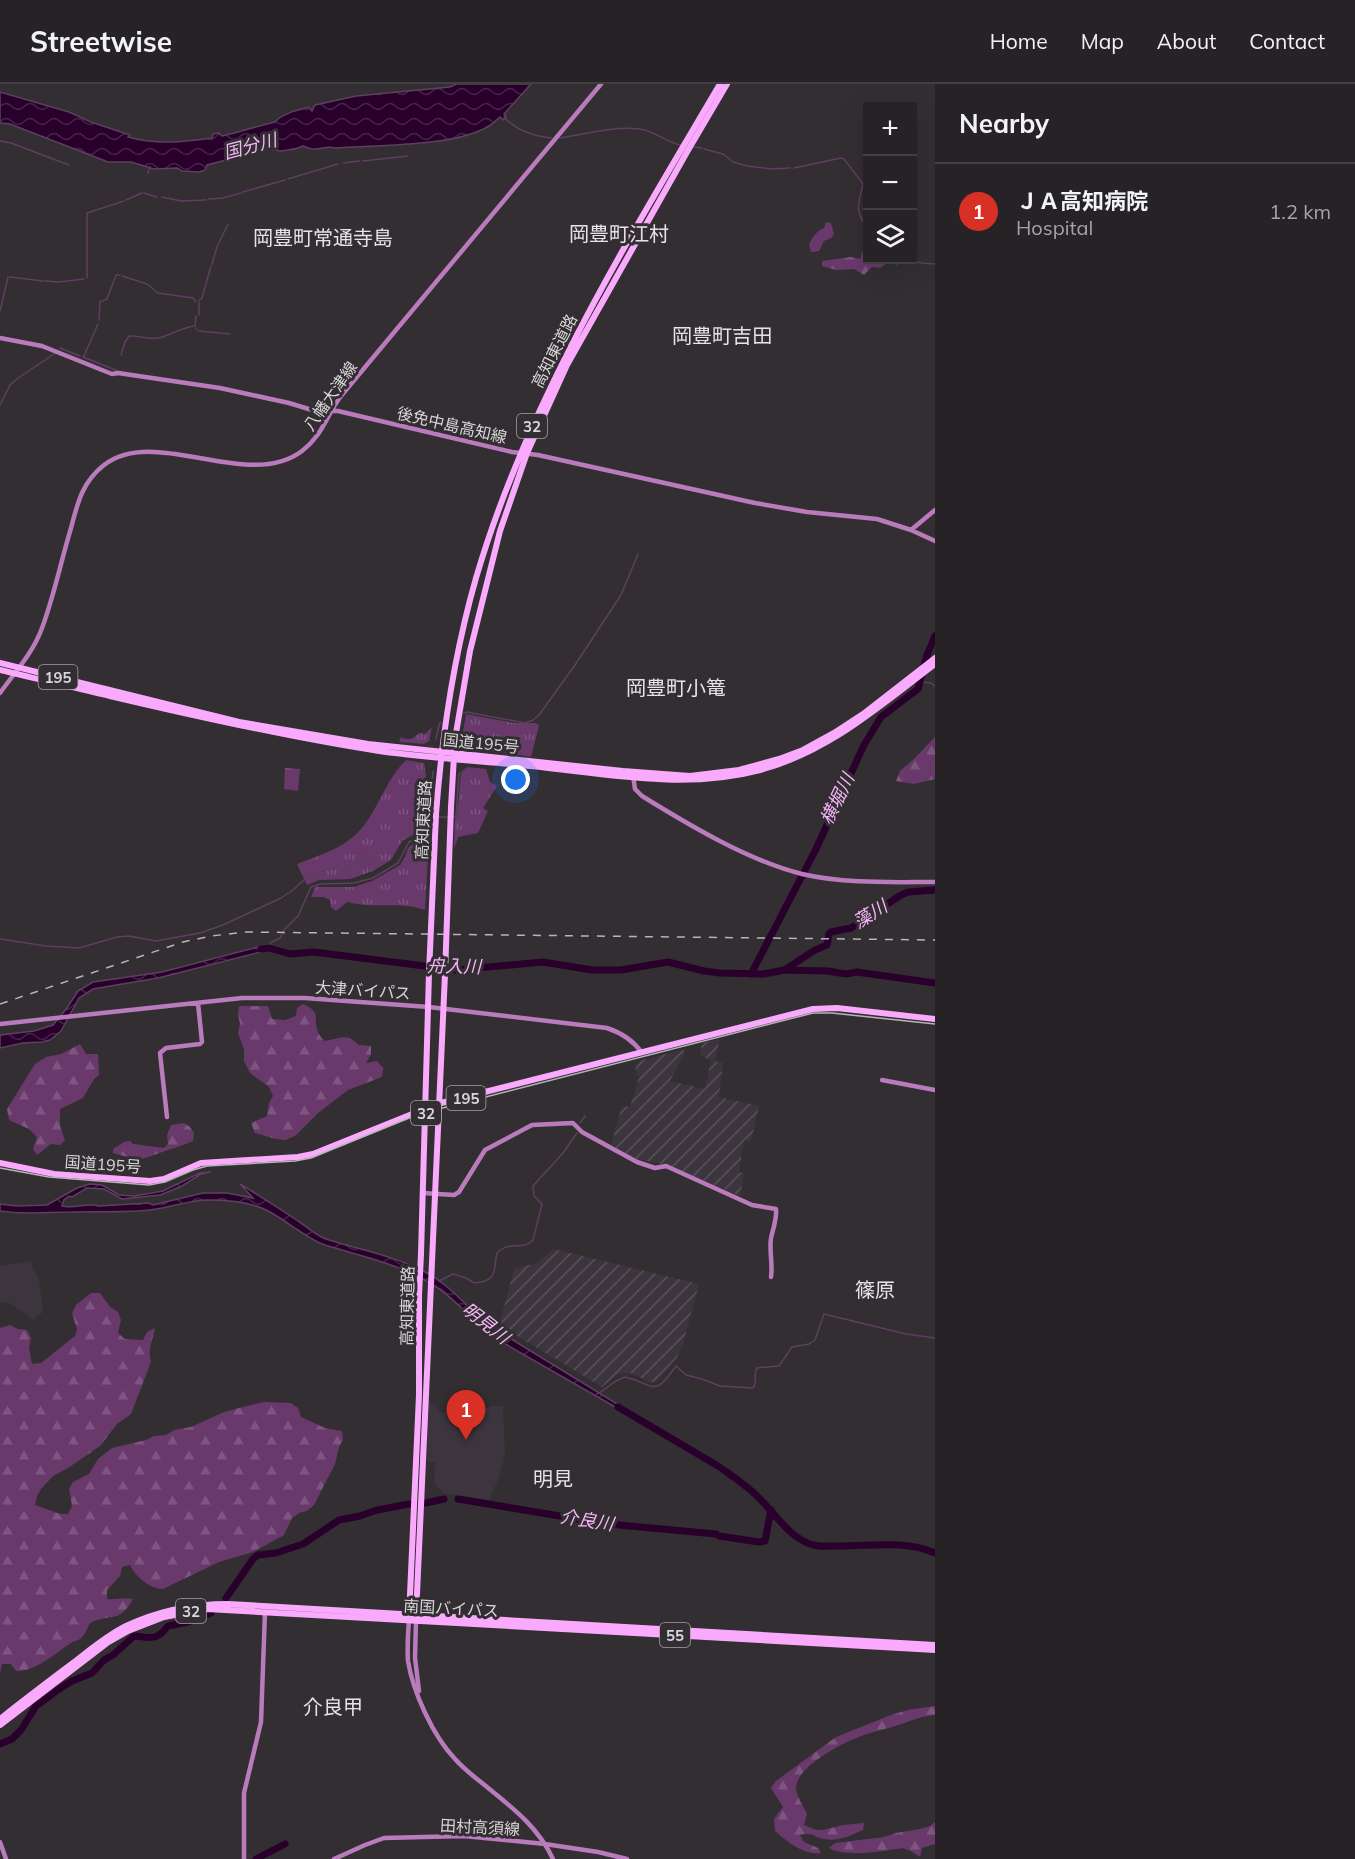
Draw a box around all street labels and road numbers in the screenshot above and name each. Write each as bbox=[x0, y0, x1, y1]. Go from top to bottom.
street label: 高知東道路 bbox=[527, 311, 581, 391]
street label: 八幡大津線 bbox=[299, 357, 361, 435]
street label: 後免中島高知線 bbox=[395, 403, 509, 447]
road number: 32 bbox=[517, 414, 547, 438]
road number: 195 bbox=[38, 665, 78, 689]
street label: 国道195号 bbox=[442, 729, 520, 757]
street label: 高知東道路 bbox=[411, 780, 435, 860]
street label: 大津バイパス bbox=[315, 977, 411, 1003]
road number: 195 bbox=[446, 1086, 486, 1110]
road number: 32 bbox=[411, 1101, 441, 1125]
street label: 国道195号 bbox=[64, 1151, 142, 1177]
street label: 高知東道路 bbox=[396, 1266, 418, 1346]
street label: 南国バイパス bbox=[403, 1596, 499, 1620]
road number: 32 bbox=[176, 1599, 206, 1623]
road number: 55 bbox=[660, 1623, 690, 1647]
street label: 田村高須線 bbox=[440, 1815, 520, 1839]

